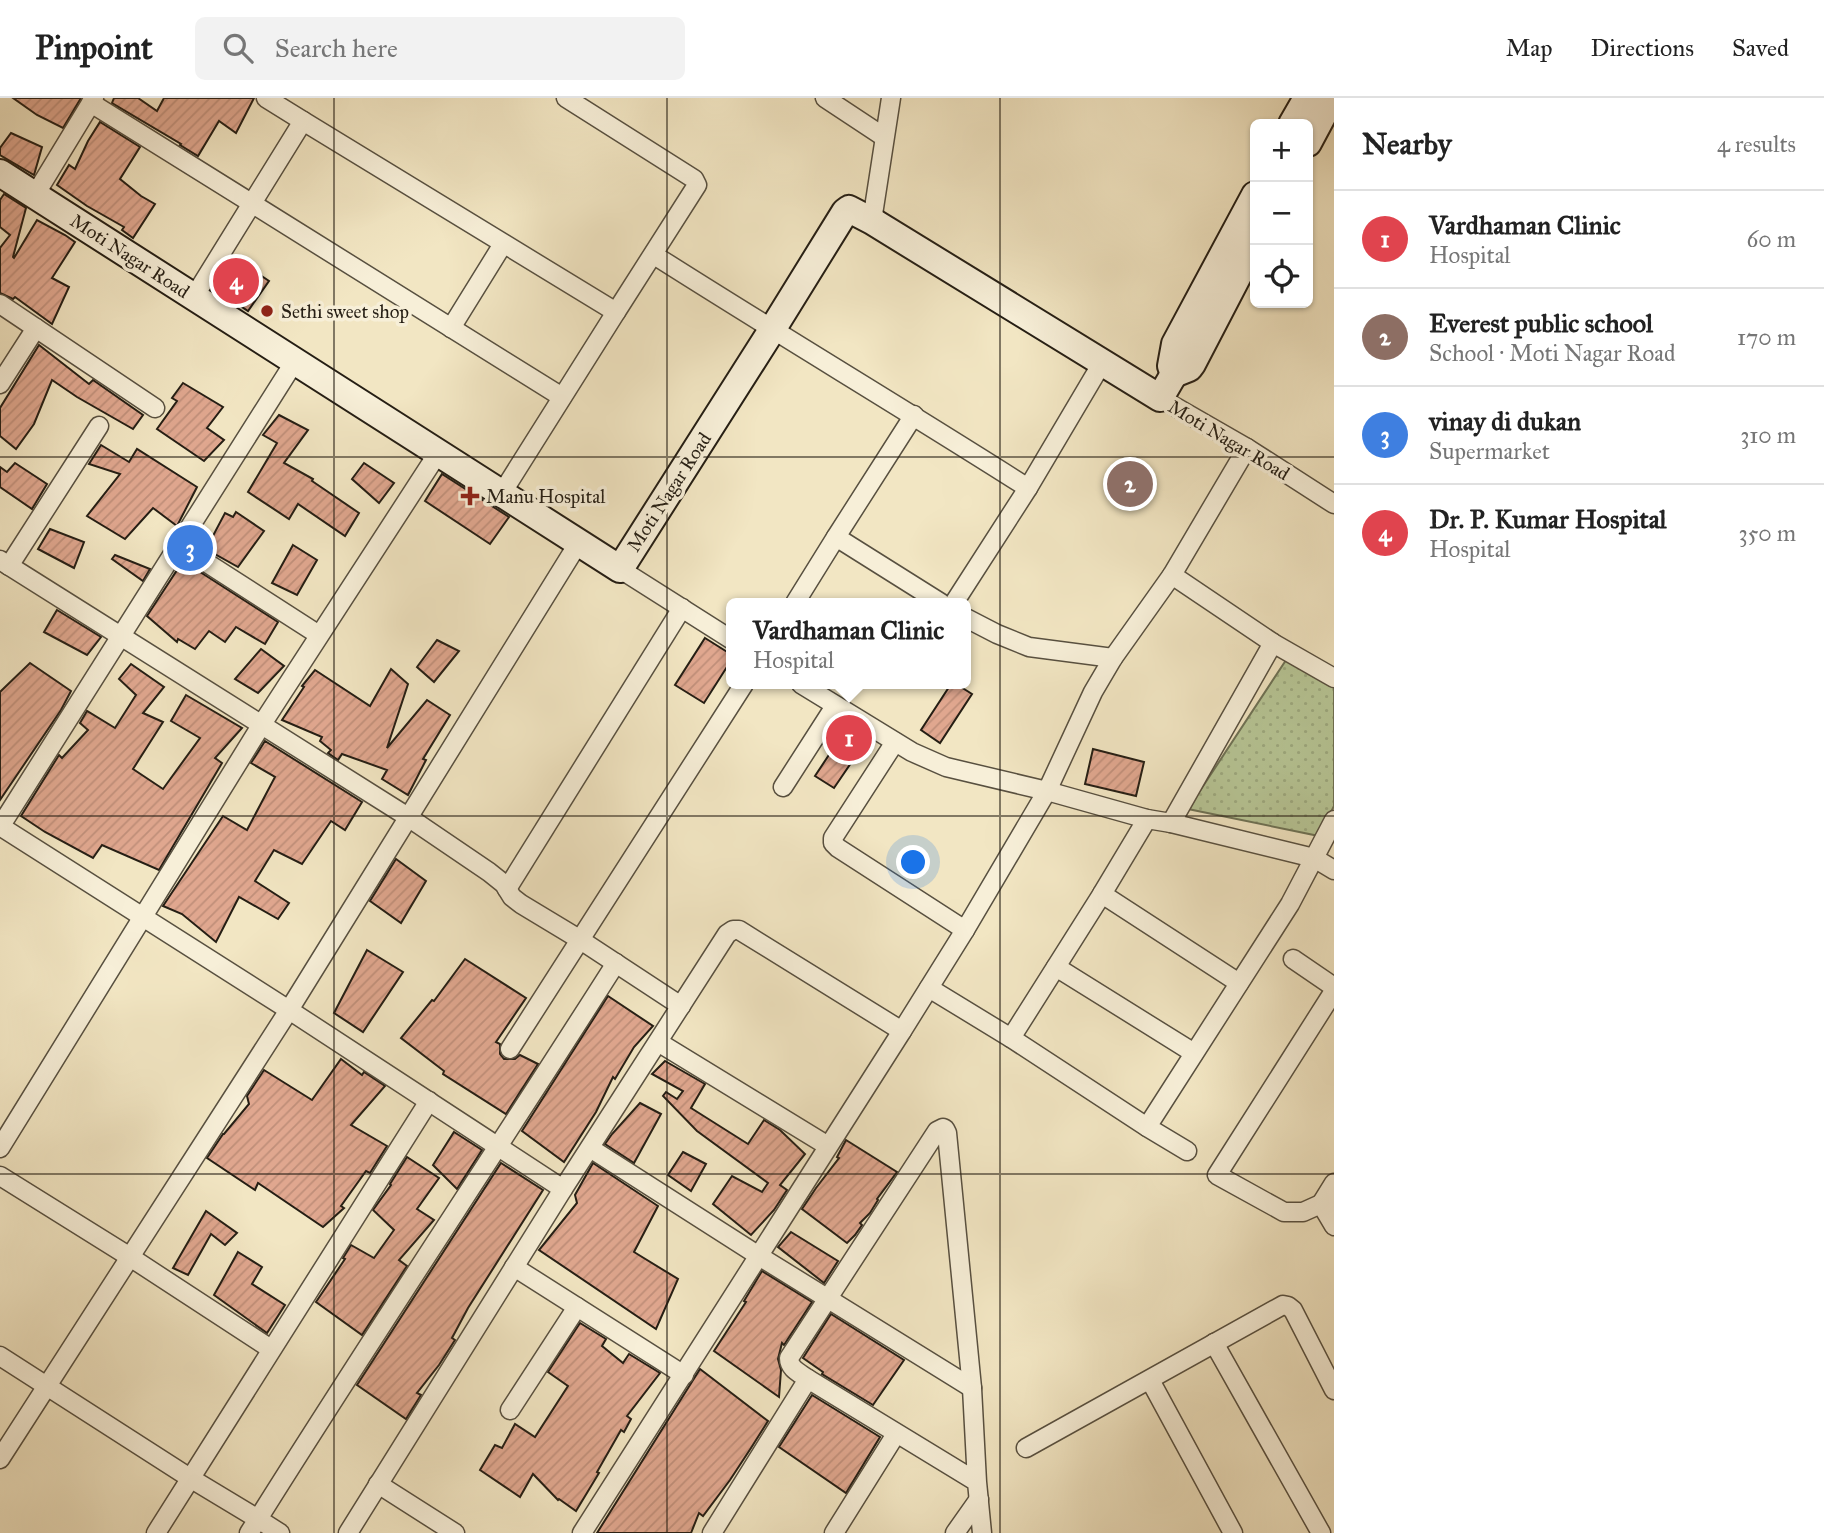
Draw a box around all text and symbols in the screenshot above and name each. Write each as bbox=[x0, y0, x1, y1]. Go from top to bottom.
search box bbox=[195, 17, 685, 80]
text: Pinpoint bbox=[35, 28, 153, 68]
icon: search bbox=[219, 29, 257, 67]
text: Search here bbox=[275, 32, 398, 64]
text: Map bbox=[1506, 33, 1553, 63]
text: Directions bbox=[1591, 33, 1694, 63]
text: Saved bbox=[1732, 33, 1789, 63]
map controls bbox=[1250, 119, 1313, 308]
button: + bbox=[1250, 119, 1313, 182]
text: Nearby bbox=[1362, 126, 1452, 162]
text: 4 results bbox=[1717, 130, 1796, 158]
button: − bbox=[1250, 182, 1313, 245]
street label: Moti Nagar Road bbox=[66, 209, 194, 304]
text: Vardhaman Clinic bbox=[1429, 209, 1621, 241]
text: 1 bbox=[1380, 225, 1390, 253]
text: 60 m bbox=[1747, 225, 1796, 253]
text: Hospital bbox=[1429, 241, 1511, 269]
button: locate bbox=[1250, 245, 1313, 308]
pin: 4 bbox=[213, 255, 259, 307]
place label: Sethi sweet shop bbox=[281, 300, 409, 323]
marker: Sethi sweet shop bbox=[259, 303, 275, 319]
text: Everest public school bbox=[1429, 307, 1653, 339]
text: 2 bbox=[1379, 323, 1391, 351]
text: 170 m bbox=[1737, 323, 1796, 351]
text: School · Moti Nagar Road bbox=[1429, 339, 1676, 367]
street label: Moti Nagar Road bbox=[1164, 395, 1294, 486]
text: vinay di dukan bbox=[1429, 405, 1581, 437]
text: 3 bbox=[1380, 421, 1390, 449]
text: 310 m bbox=[1740, 421, 1796, 449]
street label: Moti Nagar Road bbox=[622, 428, 717, 556]
text: Supermarket bbox=[1429, 437, 1550, 465]
pin: 2 bbox=[1107, 458, 1153, 510]
place label: Manu Hospital bbox=[486, 485, 606, 508]
marker: Manu Hospital bbox=[460, 486, 480, 506]
text: Dr. P. Kumar Hospital bbox=[1429, 503, 1667, 535]
text: 4 bbox=[1379, 519, 1391, 547]
text: 350 m bbox=[1738, 519, 1796, 547]
pin: 3 bbox=[167, 522, 213, 574]
text: Hospital bbox=[1429, 535, 1511, 563]
popup bbox=[726, 598, 971, 689]
text: Vardhaman Clinic bbox=[753, 614, 944, 646]
text: Hospital bbox=[753, 646, 834, 674]
pin: 1 bbox=[826, 712, 872, 764]
your location bbox=[896, 845, 930, 879]

